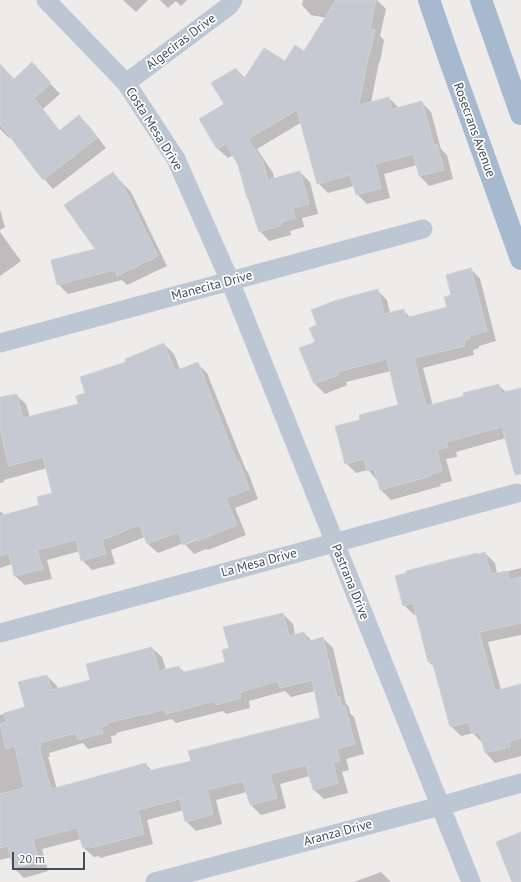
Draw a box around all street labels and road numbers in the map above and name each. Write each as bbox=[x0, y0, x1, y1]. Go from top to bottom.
street label: Algeciras Drive bbox=[143, 11, 219, 73]
street label: Rosecrans Avenue bbox=[450, 81, 498, 179]
street label: Costa Mesa Drive bbox=[122, 85, 186, 173]
street label: Manecita Drive bbox=[170, 268, 254, 304]
street label: Pastrana Drive bbox=[328, 542, 372, 622]
street label: La Mesa Drive bbox=[219, 545, 299, 581]
street label: Aranza Drive bbox=[302, 816, 374, 850]

